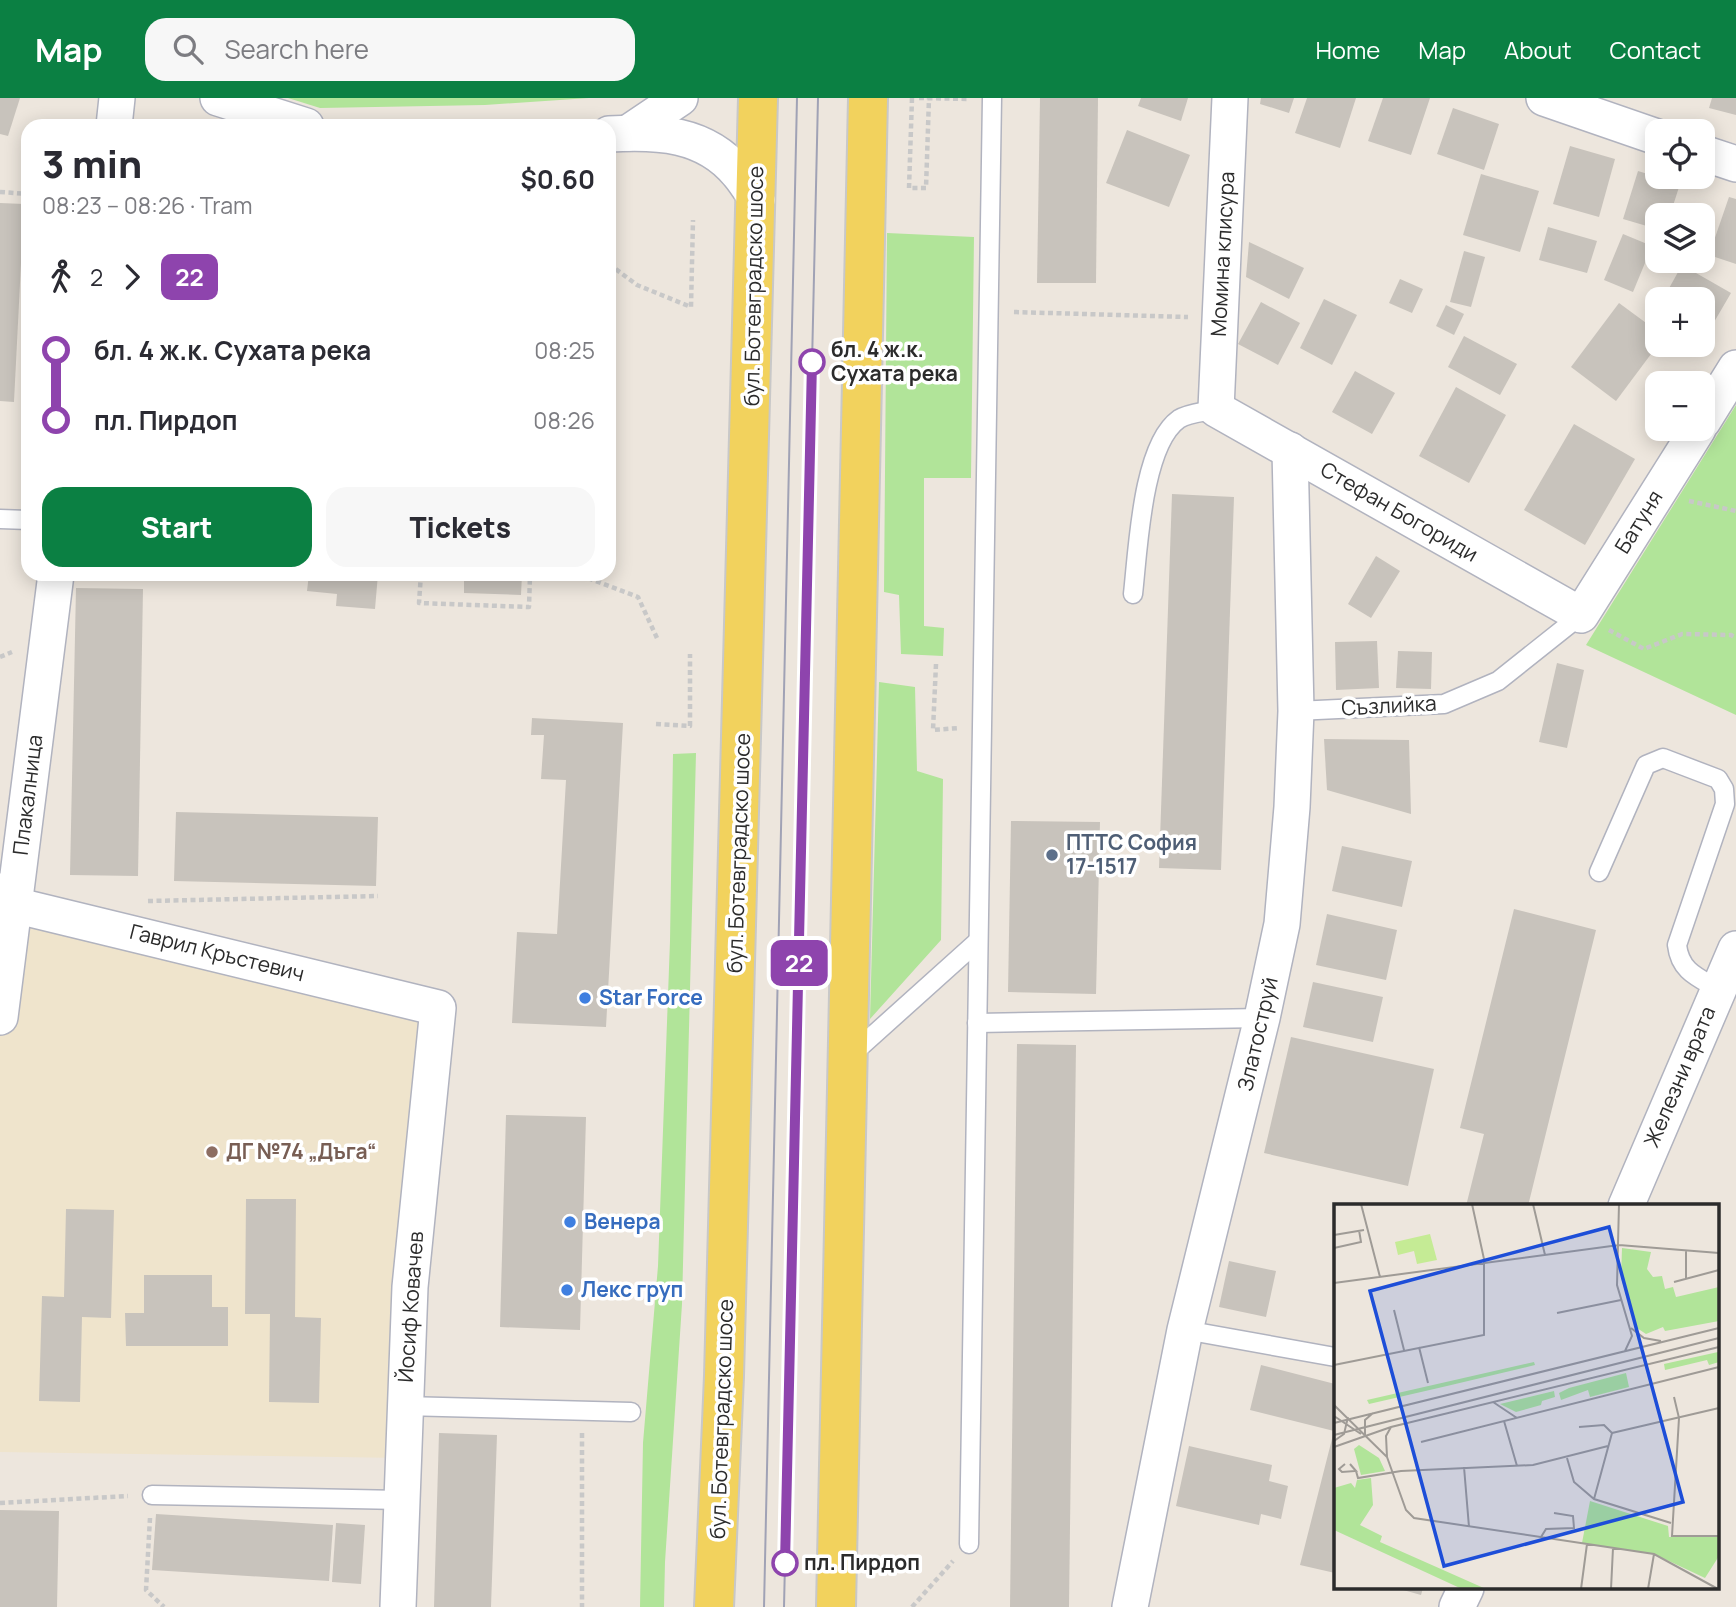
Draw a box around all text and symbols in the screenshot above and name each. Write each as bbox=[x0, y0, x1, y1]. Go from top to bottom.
search box bbox=[145, 18, 635, 81]
text: Map bbox=[35, 27, 103, 72]
icon: search bbox=[169, 30, 207, 68]
text: Search here bbox=[225, 31, 369, 67]
text: Home bbox=[1315, 33, 1380, 66]
text: Map bbox=[1418, 33, 1466, 66]
text: About bbox=[1504, 33, 1572, 66]
text: Contact bbox=[1610, 33, 1701, 66]
map controls bbox=[1645, 119, 1715, 441]
button: locate bbox=[1645, 119, 1715, 189]
text: 3 min bbox=[42, 137, 142, 189]
text: $0.60 bbox=[520, 161, 595, 197]
street label: бул. Ботевградско шосе bbox=[737, 166, 769, 406]
street label: Момина клисура bbox=[1204, 171, 1240, 337]
text: 08:23 – 08:26 · Tram bbox=[42, 189, 252, 221]
button: layers bbox=[1645, 203, 1715, 273]
icon: walk bbox=[42, 258, 80, 296]
icon: forward bbox=[113, 258, 151, 296]
text: 22 bbox=[175, 260, 204, 293]
text: 2 bbox=[90, 261, 103, 293]
button: + bbox=[1645, 287, 1715, 357]
text: бл. 4 ж.к. Сухата река bbox=[94, 332, 371, 368]
text: 08:25 bbox=[534, 334, 595, 366]
place label: бл. 4 ж.к. Сухата река bbox=[831, 335, 958, 387]
marker: бл. 4 ж.к. Сухата река bbox=[799, 349, 825, 375]
button: − bbox=[1645, 371, 1715, 441]
text: пл. Пирдоп bbox=[94, 402, 238, 438]
text: 08:26 bbox=[533, 404, 595, 436]
street label: Стефан Богориди bbox=[1316, 455, 1483, 568]
street label: Батуня bbox=[1608, 484, 1669, 559]
button: Start bbox=[42, 487, 312, 567]
button: Tickets bbox=[326, 487, 595, 567]
street label: Съзлийка bbox=[1341, 689, 1437, 721]
street label: бул. Ботевградско шосе bbox=[720, 732, 756, 973]
street label: Плакалница bbox=[6, 733, 48, 857]
place label: ПТТС София 17-1517 bbox=[1066, 828, 1197, 880]
marker: ПТТС София 17-1517 bbox=[1044, 847, 1060, 863]
street label: Гаврил Кръстевич bbox=[127, 917, 307, 987]
line badge: 22 bbox=[768, 940, 830, 986]
text: 22 bbox=[785, 946, 813, 979]
street label: Златоструй bbox=[1230, 974, 1284, 1094]
place label: Star Force bbox=[599, 983, 703, 1011]
marker: Star Force bbox=[577, 990, 593, 1006]
street label: Железни врата bbox=[1637, 1002, 1721, 1151]
place label: ДГ №74 „Дъга“ bbox=[226, 1137, 377, 1165]
marker: ДГ №74 „Дъга“ bbox=[204, 1144, 220, 1160]
inset map bbox=[1334, 1204, 1718, 1590]
place label: Венера bbox=[584, 1207, 661, 1235]
marker: Венера bbox=[562, 1214, 578, 1230]
street label: Йосиф Ковачев bbox=[391, 1230, 429, 1384]
place label: Лекс груп bbox=[581, 1275, 683, 1303]
marker: Лекс груп bbox=[559, 1282, 575, 1298]
street label: бул. Ботевградско шосе bbox=[703, 1298, 739, 1539]
place label: пл. Пирдоп bbox=[804, 1548, 920, 1576]
marker: пл. Пирдоп bbox=[772, 1550, 798, 1576]

